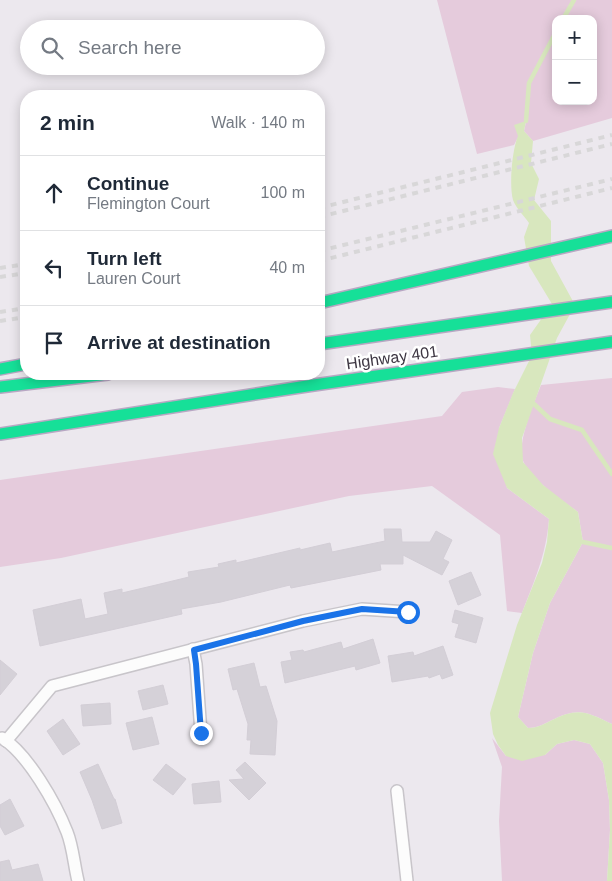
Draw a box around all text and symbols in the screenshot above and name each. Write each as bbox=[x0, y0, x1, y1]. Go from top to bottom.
map controls bbox=[552, 15, 597, 105]
button: + bbox=[552, 15, 597, 60]
search box bbox=[20, 20, 325, 75]
icon: search bbox=[38, 34, 66, 62]
text: Search here bbox=[78, 37, 182, 58]
button: − bbox=[552, 60, 597, 105]
text: 2 min bbox=[40, 111, 95, 134]
text: Walk · 140 m bbox=[211, 114, 305, 131]
text: Continue bbox=[87, 173, 169, 194]
icon: ahead bbox=[40, 179, 68, 207]
text: 100 m bbox=[261, 184, 305, 201]
text: Flemington Court bbox=[87, 195, 210, 212]
text: Turn left bbox=[87, 248, 162, 269]
icon: left bbox=[40, 254, 68, 282]
text: 40 m bbox=[269, 259, 305, 276]
text: Lauren Court bbox=[87, 270, 180, 287]
icon: arrive bbox=[40, 329, 68, 357]
text: Arrive at destination bbox=[87, 332, 271, 353]
street label: Highway 401 bbox=[345, 343, 439, 372]
route start bbox=[397, 601, 420, 624]
route end bbox=[190, 722, 213, 745]

